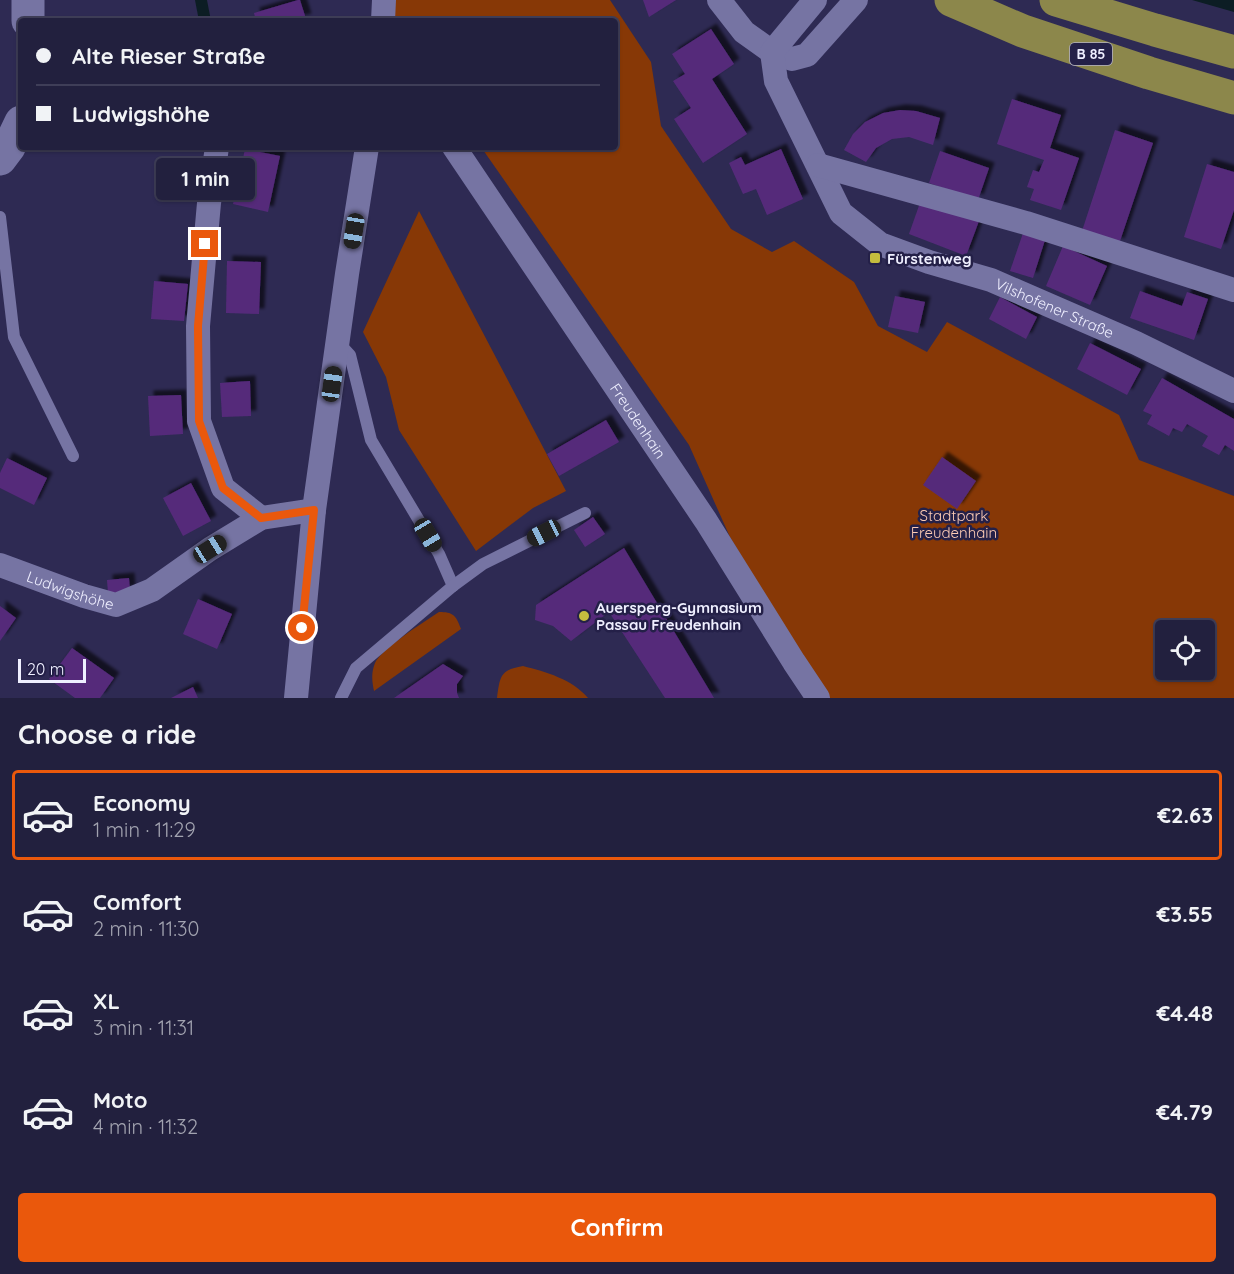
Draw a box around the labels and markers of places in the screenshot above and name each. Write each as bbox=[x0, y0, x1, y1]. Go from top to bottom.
place label: Fürstenweg bbox=[887, 249, 971, 268]
marker: Fürstenweg bbox=[868, 251, 882, 265]
place label: Auersperg-Gymnasium Passau Freudenhain bbox=[596, 598, 762, 634]
marker: Auersperg-Gymnasium Passau Freudenhain bbox=[577, 609, 591, 623]

